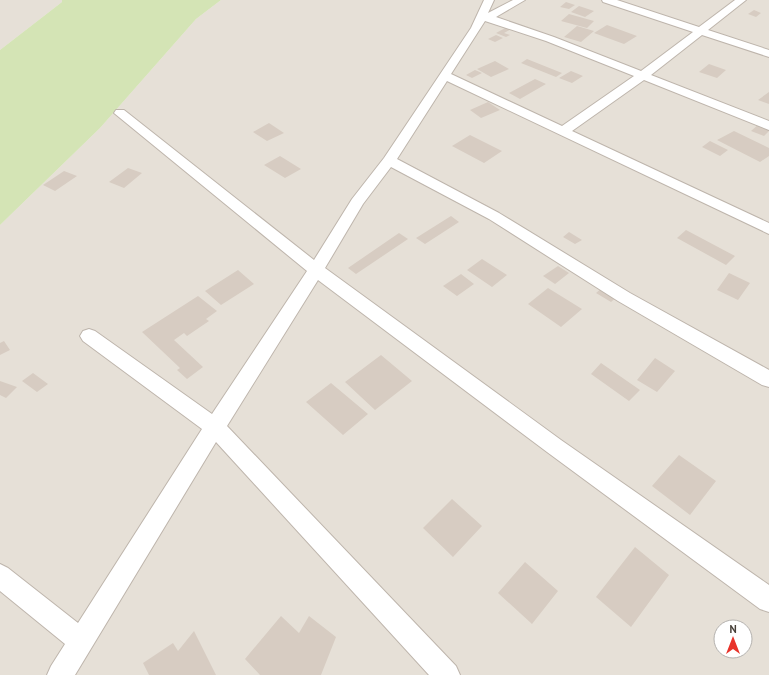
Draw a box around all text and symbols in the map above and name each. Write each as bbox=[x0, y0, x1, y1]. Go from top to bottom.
north arrow bbox=[713, 619, 753, 659]
text: N bbox=[729, 622, 737, 636]

